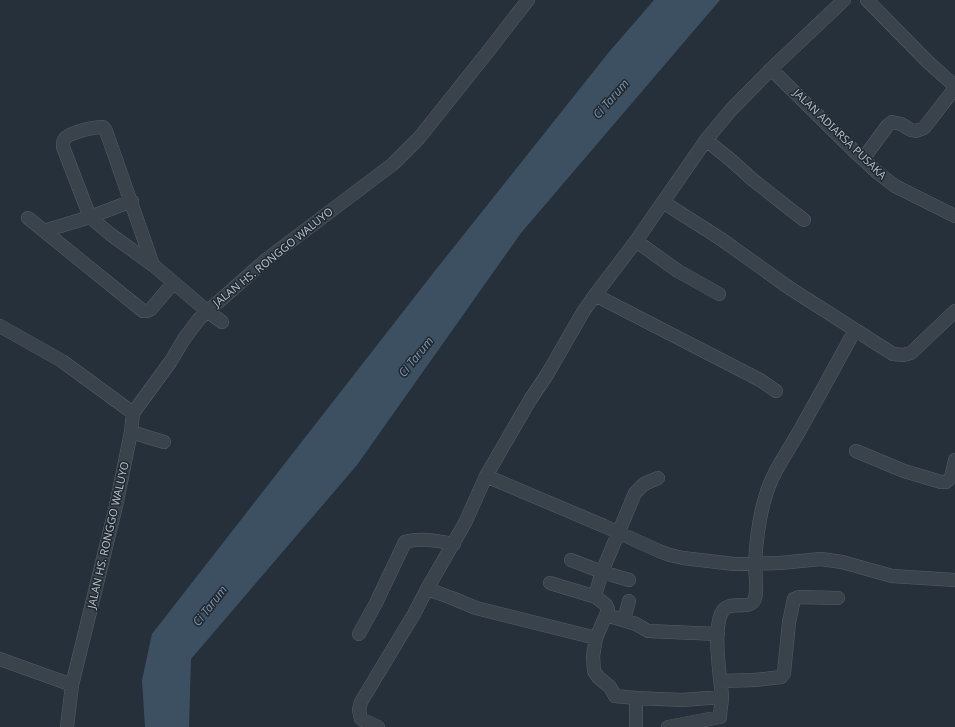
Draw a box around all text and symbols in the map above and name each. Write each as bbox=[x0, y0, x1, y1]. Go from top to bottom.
water label: Ci Tarum bbox=[589, 75, 633, 122]
street label: JALAN ADIARSA PUSAKA bbox=[790, 84, 891, 183]
street label: JALAN HS. RONGGO WALUYO bbox=[209, 203, 336, 310]
water label: Ci Tarum bbox=[394, 333, 437, 380]
street label: JALAN HS. RONGGO WALUYO bbox=[83, 460, 132, 611]
water label: Ci Tarum bbox=[188, 582, 231, 630]

